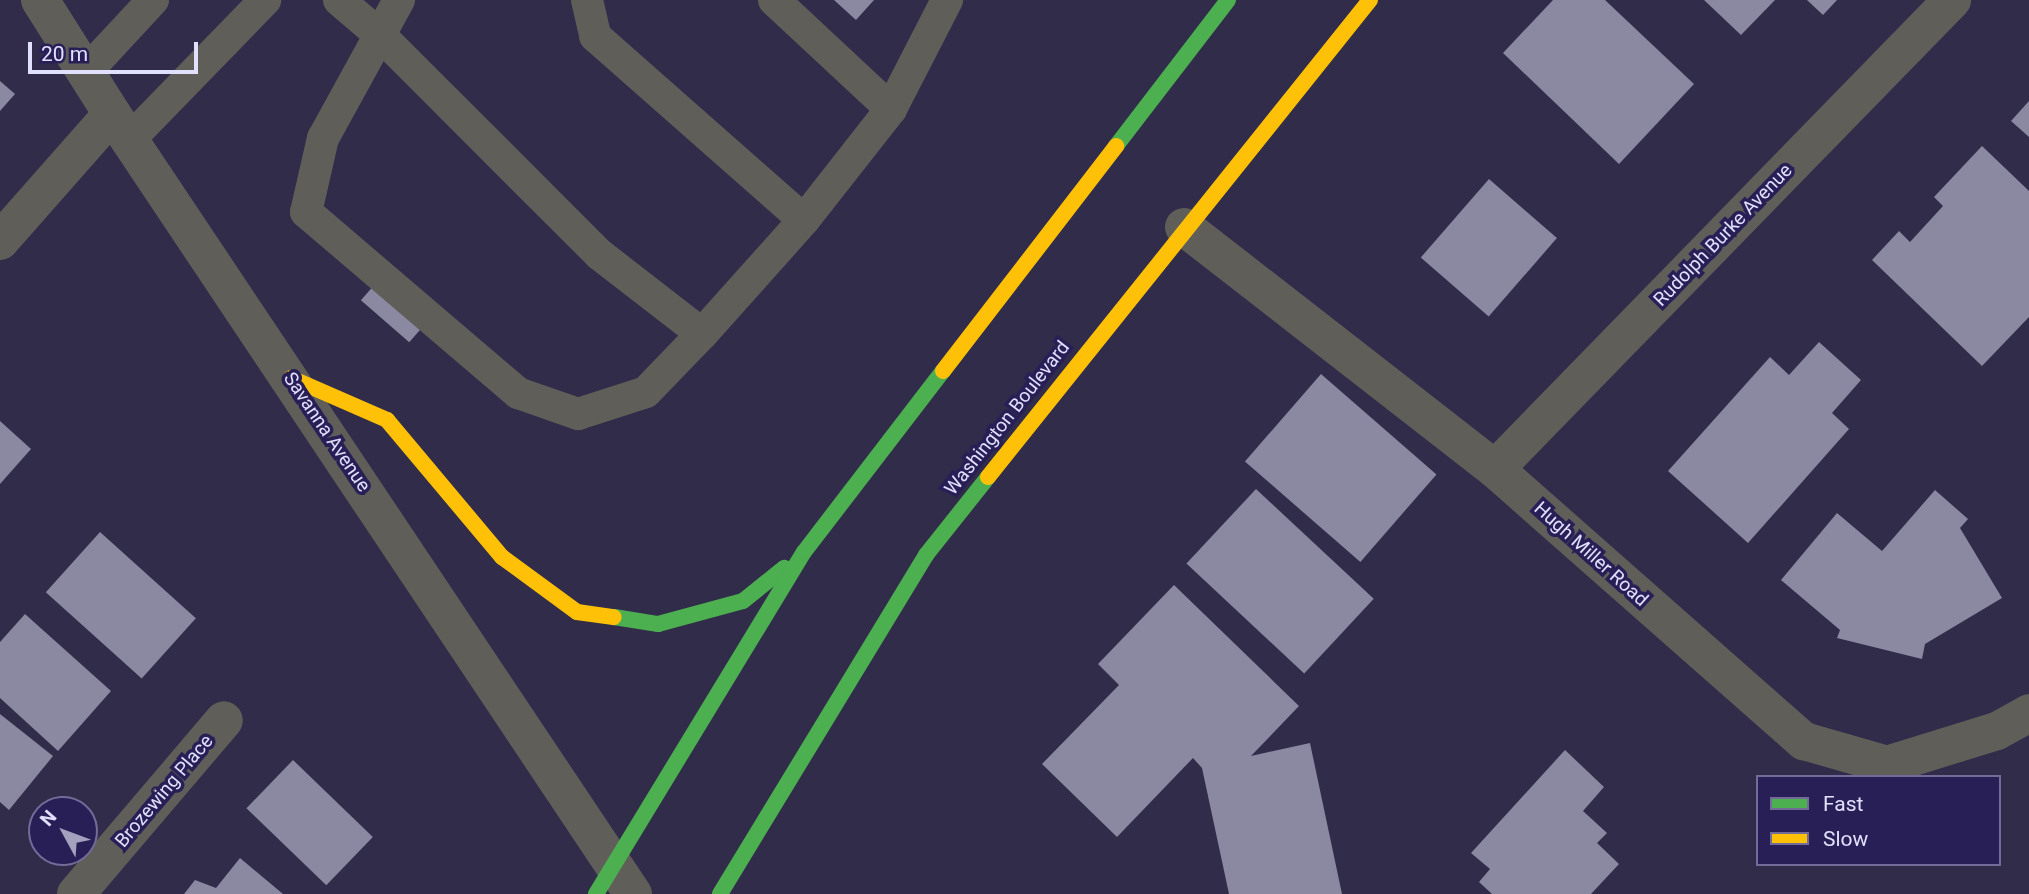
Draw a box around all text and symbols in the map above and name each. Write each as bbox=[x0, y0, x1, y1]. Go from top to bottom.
scale bar bbox=[32, 28, 201, 72]
text: 20 m bbox=[41, 42, 88, 66]
street label: Rudolph Burke Avenue bbox=[1649, 159, 1797, 311]
street label: Washington Boulevard bbox=[940, 336, 1074, 500]
street label: Savanna Avenue bbox=[279, 368, 375, 496]
street label: Hugh Miller Road bbox=[1529, 497, 1653, 611]
street label: Brozewing Place bbox=[110, 730, 218, 852]
legend bbox=[1756, 775, 2001, 866]
text: Fast bbox=[1823, 792, 1863, 816]
north arrow bbox=[28, 796, 98, 866]
text: N bbox=[35, 806, 61, 831]
text: Slow bbox=[1823, 827, 1868, 851]

